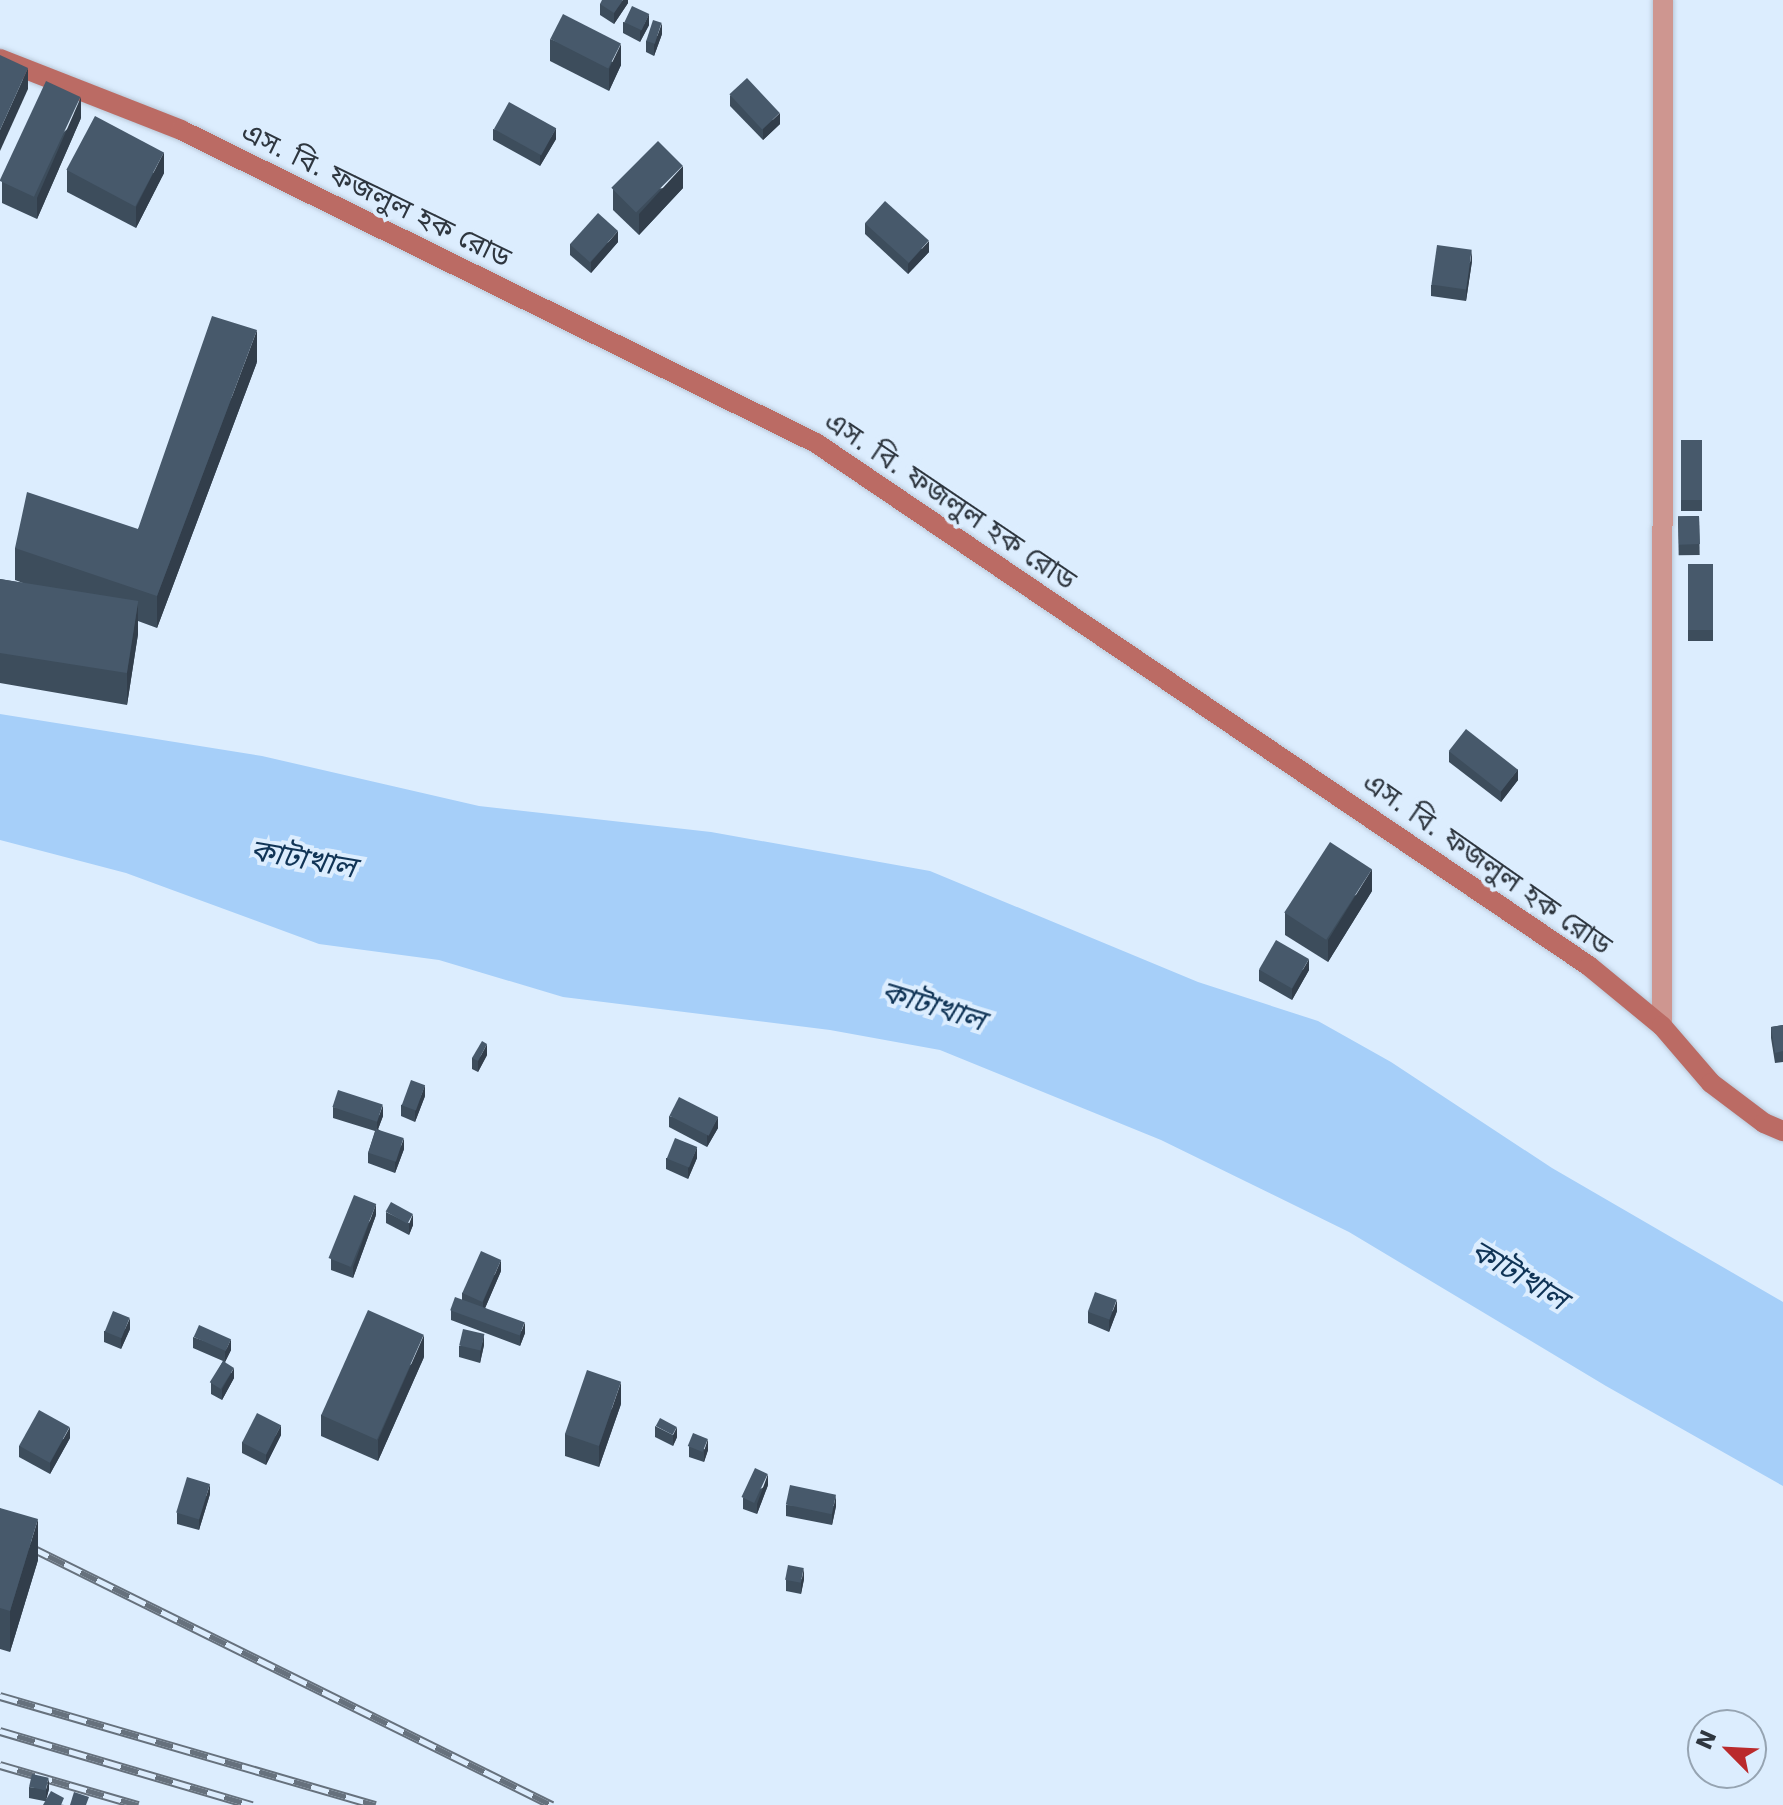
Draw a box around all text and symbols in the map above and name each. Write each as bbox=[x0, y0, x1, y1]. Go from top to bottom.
street label: এস. বি. ফজলুল হক রোড bbox=[236, 115, 516, 275]
street label: এস. বি. ফজলুল হক রোড bbox=[818, 404, 1082, 598]
street label: এস. বি. ফজলুল হক রোড bbox=[1356, 765, 1618, 963]
water label: কাটাখাল bbox=[248, 832, 358, 886]
water label: কাটাখাল bbox=[877, 973, 989, 1039]
water label: কাটাখাল bbox=[1464, 1232, 1574, 1318]
north arrow bbox=[1687, 1709, 1767, 1789]
text: N bbox=[1691, 1726, 1722, 1753]

